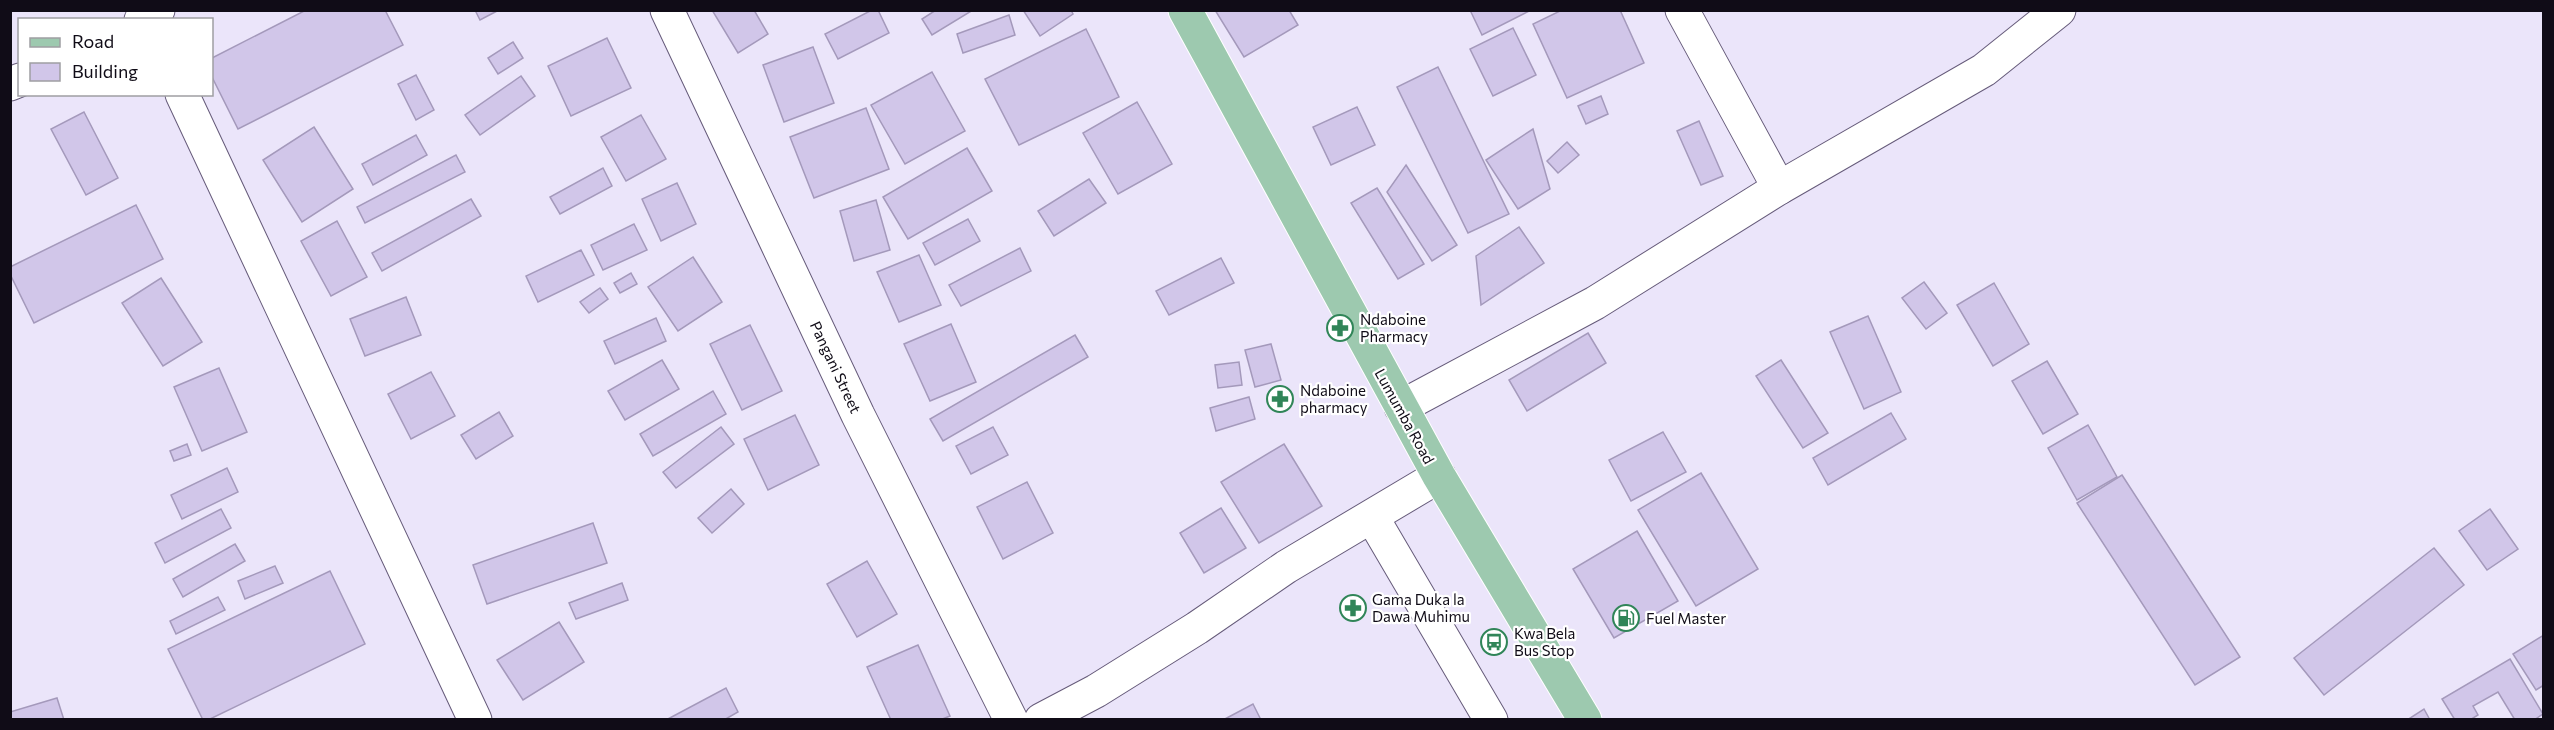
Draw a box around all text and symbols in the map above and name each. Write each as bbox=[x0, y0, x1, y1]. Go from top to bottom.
legend bbox=[18, 18, 213, 96]
text: Road bbox=[72, 30, 114, 52]
text: Building bbox=[72, 60, 138, 82]
place label: Ndaboine Pharmacy bbox=[1360, 310, 1428, 345]
pharmacy icon: Ndaboine Pharmacy bbox=[1325, 313, 1355, 343]
street label: Pangani Street bbox=[807, 318, 865, 416]
street label: Lumumba Road bbox=[1371, 365, 1439, 467]
place label: Ndaboine pharmacy bbox=[1300, 381, 1368, 416]
pharmacy icon: Ndaboine pharmacy bbox=[1265, 384, 1295, 414]
place label: Gama Duka la Dawa Muhimu bbox=[1372, 590, 1470, 625]
pharmacy icon: Gama Duka la Dawa Muhimu bbox=[1338, 593, 1368, 623]
fuel station icon: Fuel Master bbox=[1611, 603, 1641, 633]
place label: Fuel Master bbox=[1646, 609, 1726, 627]
place label: Kwa Bela Bus Stop bbox=[1514, 624, 1575, 659]
bus stop icon: Kwa Bela Bus Stop bbox=[1479, 627, 1509, 657]

